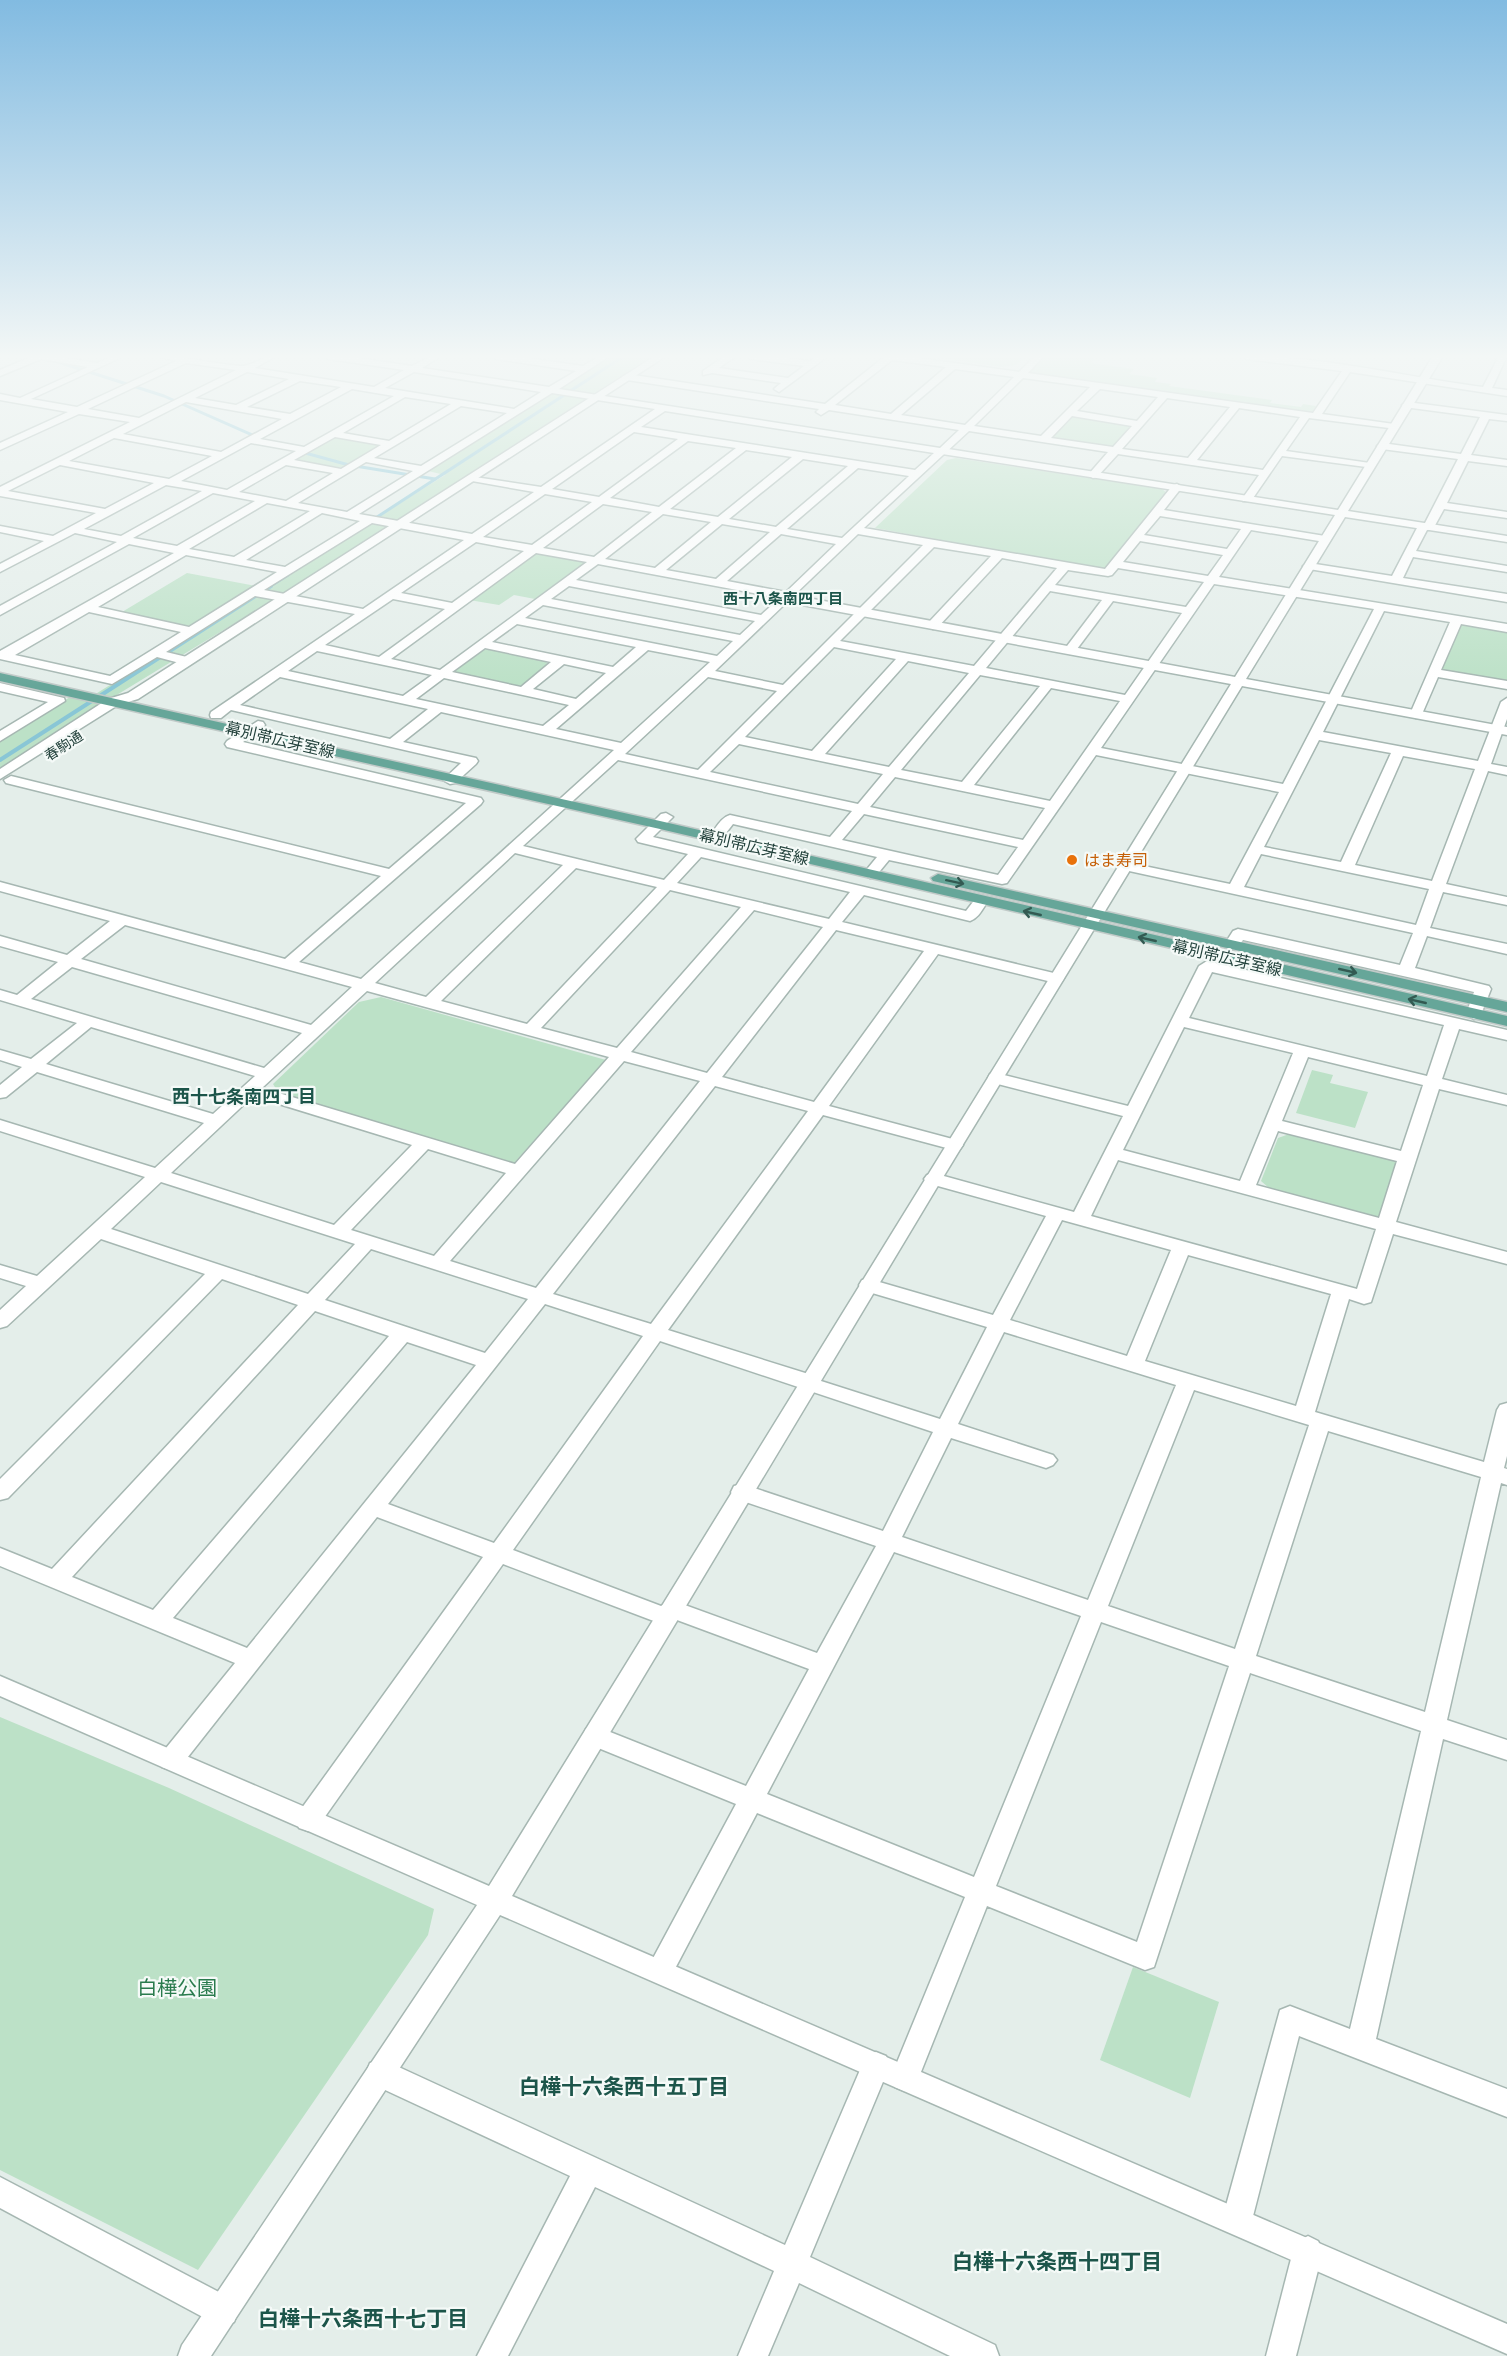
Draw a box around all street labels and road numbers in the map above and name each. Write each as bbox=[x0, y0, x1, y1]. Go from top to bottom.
street label: 幕別帯広芽室線 bbox=[223, 718, 337, 762]
street label: 春駒通 bbox=[42, 727, 86, 765]
street label: 幕別帯広芽室線 bbox=[697, 825, 811, 869]
street label: 幕別帯広芽室線 bbox=[1170, 936, 1284, 980]

